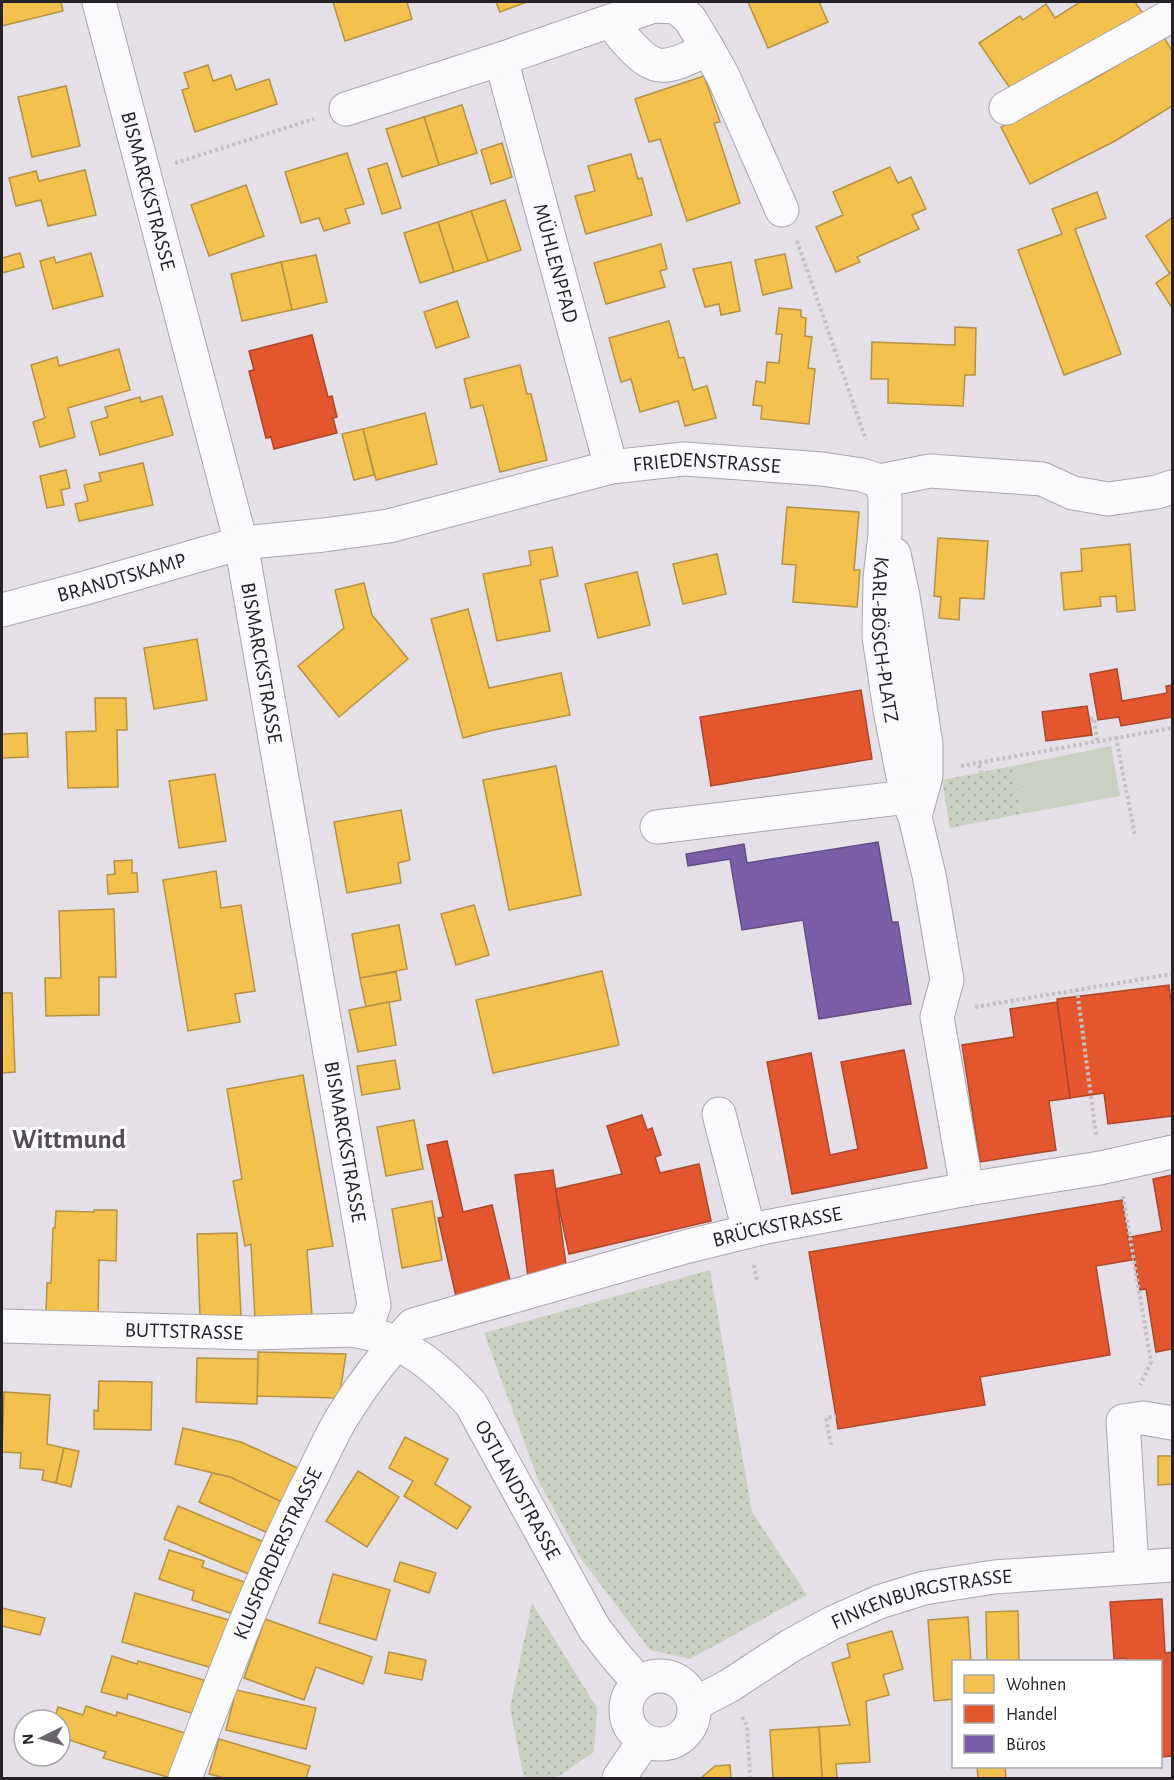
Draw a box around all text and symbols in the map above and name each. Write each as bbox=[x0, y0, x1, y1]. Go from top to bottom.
street label: BISMARCKSTRASSE bbox=[117, 109, 179, 272]
street label: MÜHLENPFAD bbox=[529, 201, 582, 325]
street label: FRIEDENSTRASSE bbox=[632, 449, 781, 477]
street label: BRANDTSKAMP bbox=[55, 549, 189, 606]
street label: KARL-BÖSCH-PLATZ bbox=[868, 555, 902, 724]
street label: BISMARCKSTRASSE bbox=[237, 581, 286, 745]
street label: BISMARCKSTRASSE bbox=[321, 1060, 369, 1224]
district label: Wittmund bbox=[12, 1126, 126, 1153]
street label: BRÜCKSTRASSE bbox=[711, 1203, 844, 1251]
street label: BUTTSTRASSE bbox=[124, 1319, 243, 1344]
street label: OSTLANDSTRASSE bbox=[471, 1417, 564, 1563]
street label: KLUSFORDERSTRASSE bbox=[230, 1464, 326, 1642]
street label: FINKENBURGSTRASSE bbox=[828, 1566, 1013, 1633]
legend bbox=[952, 1660, 1162, 1768]
text: Wohnen bbox=[1006, 1676, 1066, 1694]
text: Handel bbox=[1006, 1706, 1057, 1724]
north arrow bbox=[12, 1708, 72, 1768]
text: N bbox=[20, 1733, 37, 1745]
text: Büros bbox=[1006, 1736, 1046, 1754]

